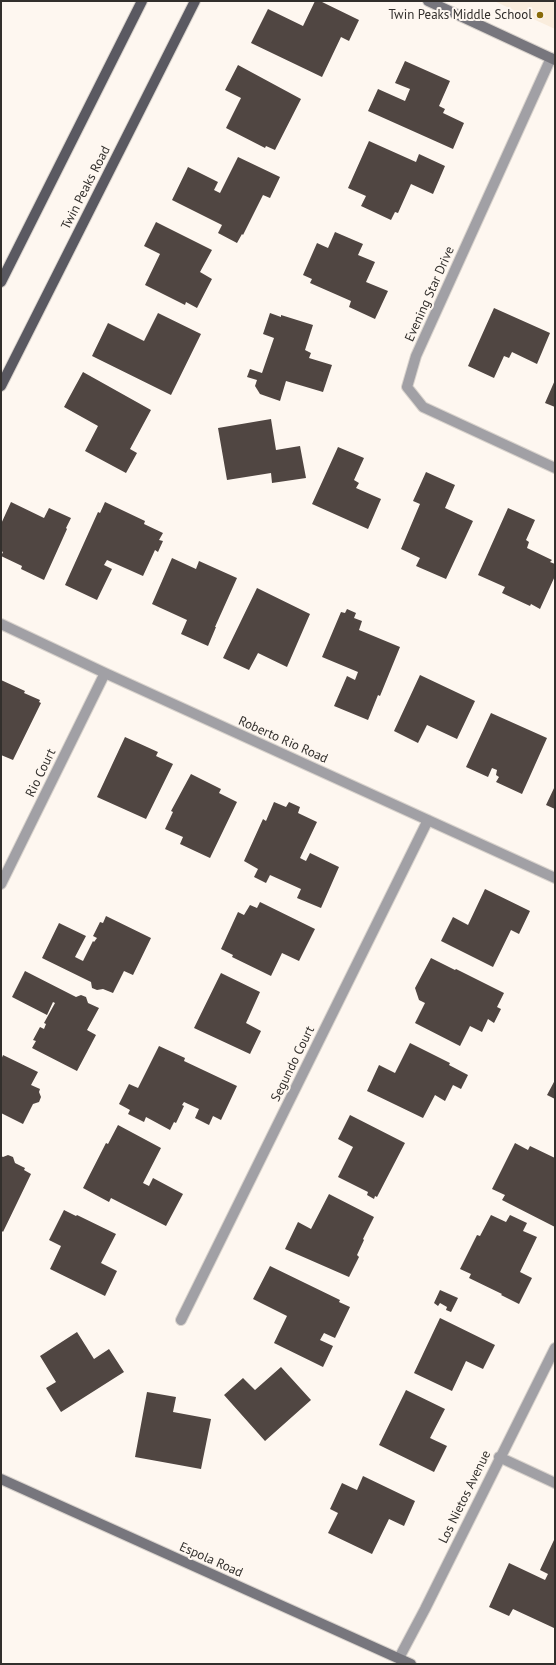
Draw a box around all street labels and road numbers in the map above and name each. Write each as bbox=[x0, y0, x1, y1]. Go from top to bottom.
street label: Twin Peaks Road bbox=[58, 144, 114, 232]
street label: Evening Star Drive bbox=[402, 244, 458, 344]
street label: Roberto Rio Road bbox=[236, 713, 330, 767]
street label: Rio Court bbox=[23, 746, 59, 800]
street label: Segundo Court bbox=[268, 1024, 318, 1104]
street label: Los Nietos Avenue bbox=[436, 1448, 494, 1546]
street label: Espola Road bbox=[177, 1539, 245, 1581]

